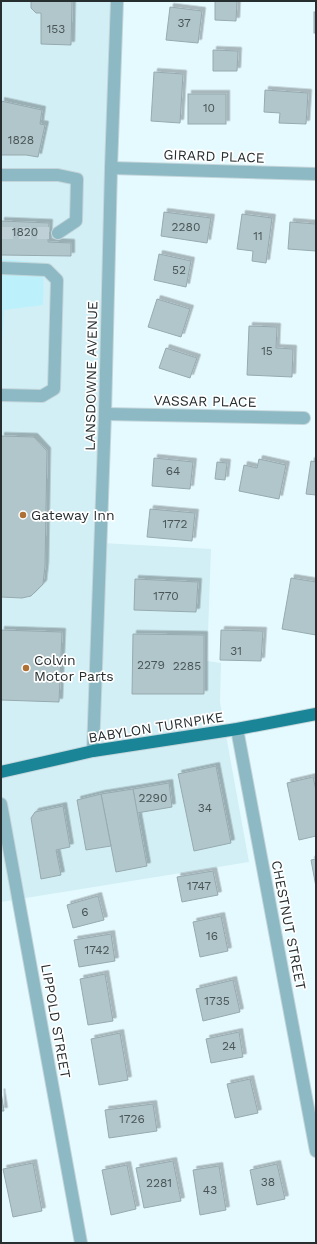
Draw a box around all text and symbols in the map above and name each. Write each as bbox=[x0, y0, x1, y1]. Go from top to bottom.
house number: 37 bbox=[177, 16, 191, 30]
house number: 153 bbox=[47, 22, 65, 36]
house number: 10 bbox=[203, 101, 215, 115]
house number: 1828 bbox=[8, 133, 34, 147]
street label: GIRARD PLACE bbox=[163, 146, 265, 166]
house number: 2280 bbox=[172, 220, 200, 234]
house number: 1820 bbox=[12, 225, 38, 239]
house number: 11 bbox=[253, 229, 263, 243]
house number: 52 bbox=[172, 263, 186, 277]
street label: LANSDOWNE AVENUE bbox=[82, 301, 100, 451]
house number: 15 bbox=[261, 344, 273, 358]
street label: VASSAR PLACE bbox=[153, 392, 257, 410]
house number: 64 bbox=[166, 464, 180, 478]
place label: Gateway Inn bbox=[31, 507, 115, 523]
marker: Gateway Inn bbox=[18, 510, 28, 520]
house number: 1772 bbox=[162, 517, 188, 531]
house number: 1770 bbox=[153, 589, 179, 603]
house number: 31 bbox=[230, 644, 242, 658]
place label: Colvin Motor Parts bbox=[34, 652, 114, 684]
house number: 2279 bbox=[137, 658, 165, 672]
house number: 2285 bbox=[173, 659, 201, 673]
marker: Colvin Motor Parts bbox=[21, 663, 31, 673]
street label: BABYLON TURNPIKE bbox=[87, 708, 225, 746]
house number: 2290 bbox=[139, 791, 167, 805]
house number: 34 bbox=[198, 801, 212, 815]
street label: CHESTNUT STREET bbox=[269, 859, 310, 992]
house number: 1747 bbox=[187, 879, 211, 893]
house number: 6 bbox=[81, 905, 89, 919]
house number: 16 bbox=[206, 929, 218, 943]
house number: 1742 bbox=[85, 943, 109, 957]
street label: LIPPOLD STREET bbox=[38, 963, 74, 1080]
house number: 1735 bbox=[204, 994, 230, 1008]
house number: 24 bbox=[222, 1039, 236, 1053]
house number: 1726 bbox=[119, 1112, 145, 1126]
house number: 38 bbox=[261, 1175, 275, 1189]
house number: 2281 bbox=[146, 1176, 172, 1190]
house number: 43 bbox=[203, 1183, 217, 1197]

